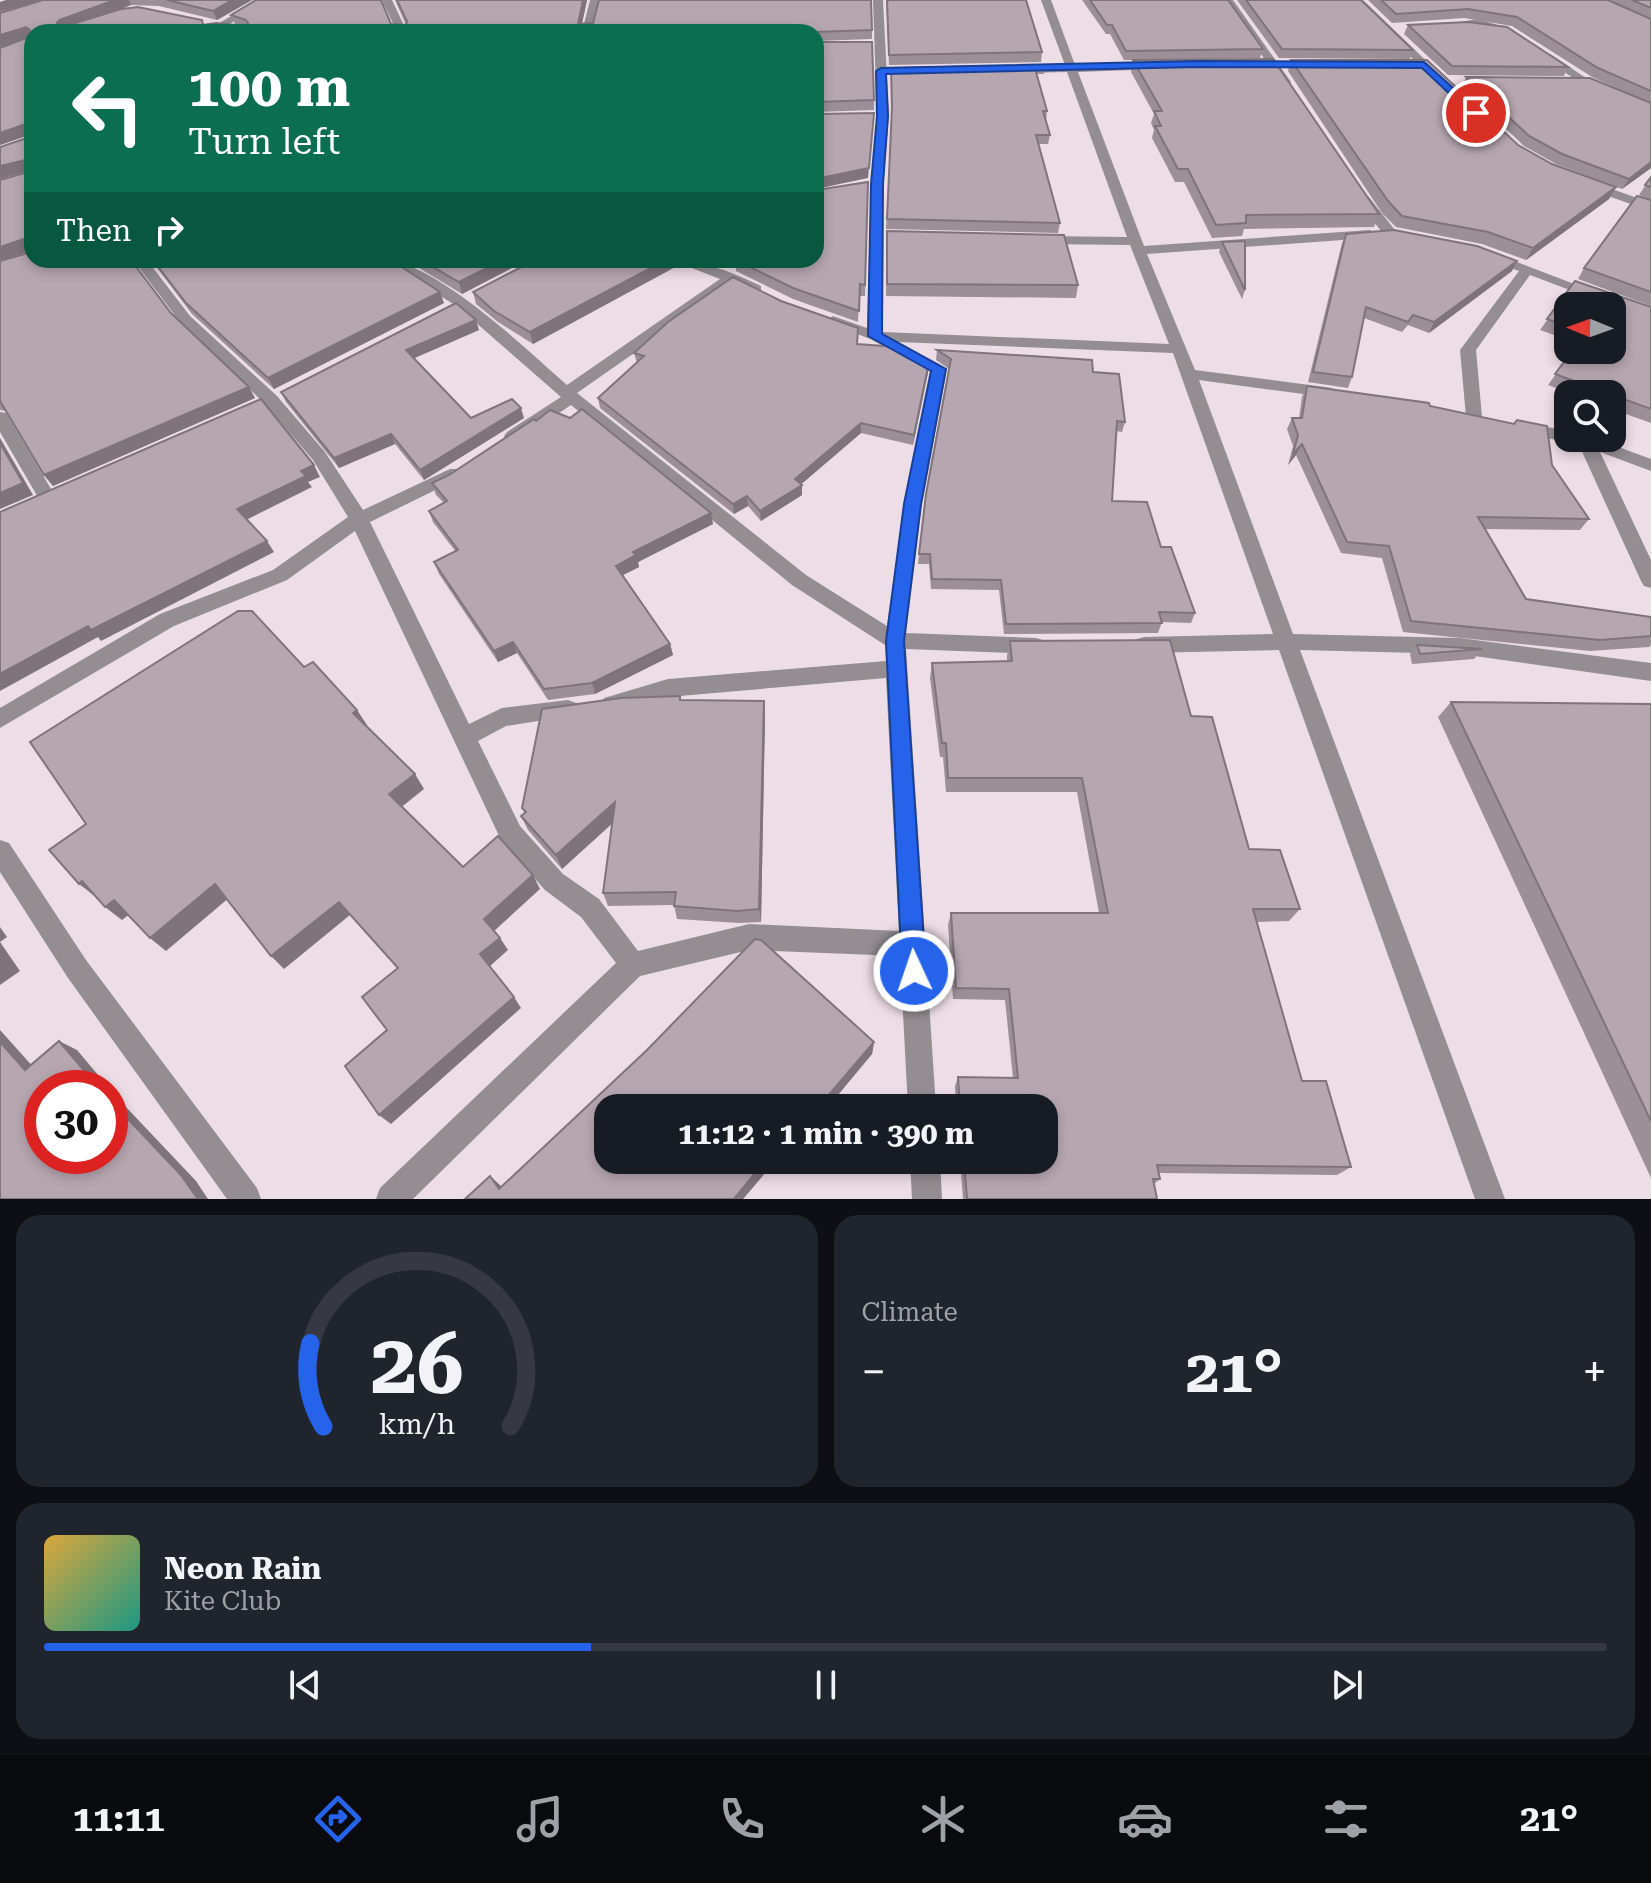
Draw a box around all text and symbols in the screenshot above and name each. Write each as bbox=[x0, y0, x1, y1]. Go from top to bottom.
text: 100 m bbox=[188, 54, 350, 120]
icon: left bbox=[56, 56, 160, 160]
pin bbox=[1442, 79, 1510, 147]
icon: arrive bbox=[1454, 91, 1498, 135]
text: Turn left bbox=[188, 121, 340, 163]
icon: right bbox=[147, 208, 191, 252]
text: Then bbox=[56, 213, 131, 248]
north arrow bbox=[1554, 292, 1626, 364]
map controls bbox=[1554, 292, 1626, 452]
button: search bbox=[1554, 380, 1626, 452]
position arrow bbox=[872, 929, 956, 1013]
speed limit sign: 30 bbox=[24, 1070, 128, 1174]
text: 11:12 · 1 min · 390 m bbox=[678, 1116, 974, 1151]
text: Climate bbox=[862, 1297, 958, 1327]
text: 26 bbox=[370, 1316, 463, 1413]
text: 21° bbox=[1186, 1336, 1283, 1407]
text: − bbox=[862, 1346, 886, 1398]
text: + bbox=[1582, 1346, 1607, 1398]
text: km/h bbox=[378, 1407, 455, 1441]
text: Neon Rain bbox=[164, 1551, 321, 1586]
text: Kite Club bbox=[164, 1586, 281, 1616]
icon: previous bbox=[283, 1663, 327, 1707]
icon: pause bbox=[804, 1663, 848, 1707]
icon: next bbox=[1325, 1663, 1369, 1707]
icon: directions bbox=[310, 1791, 366, 1847]
icon: music bbox=[512, 1791, 568, 1847]
icon: phone bbox=[714, 1791, 770, 1847]
icon: climate bbox=[915, 1791, 971, 1847]
icon: car bbox=[1117, 1791, 1173, 1847]
icon: filters bbox=[1318, 1791, 1374, 1847]
text: 11:11 bbox=[73, 1798, 165, 1840]
text: 21° bbox=[1520, 1798, 1578, 1840]

